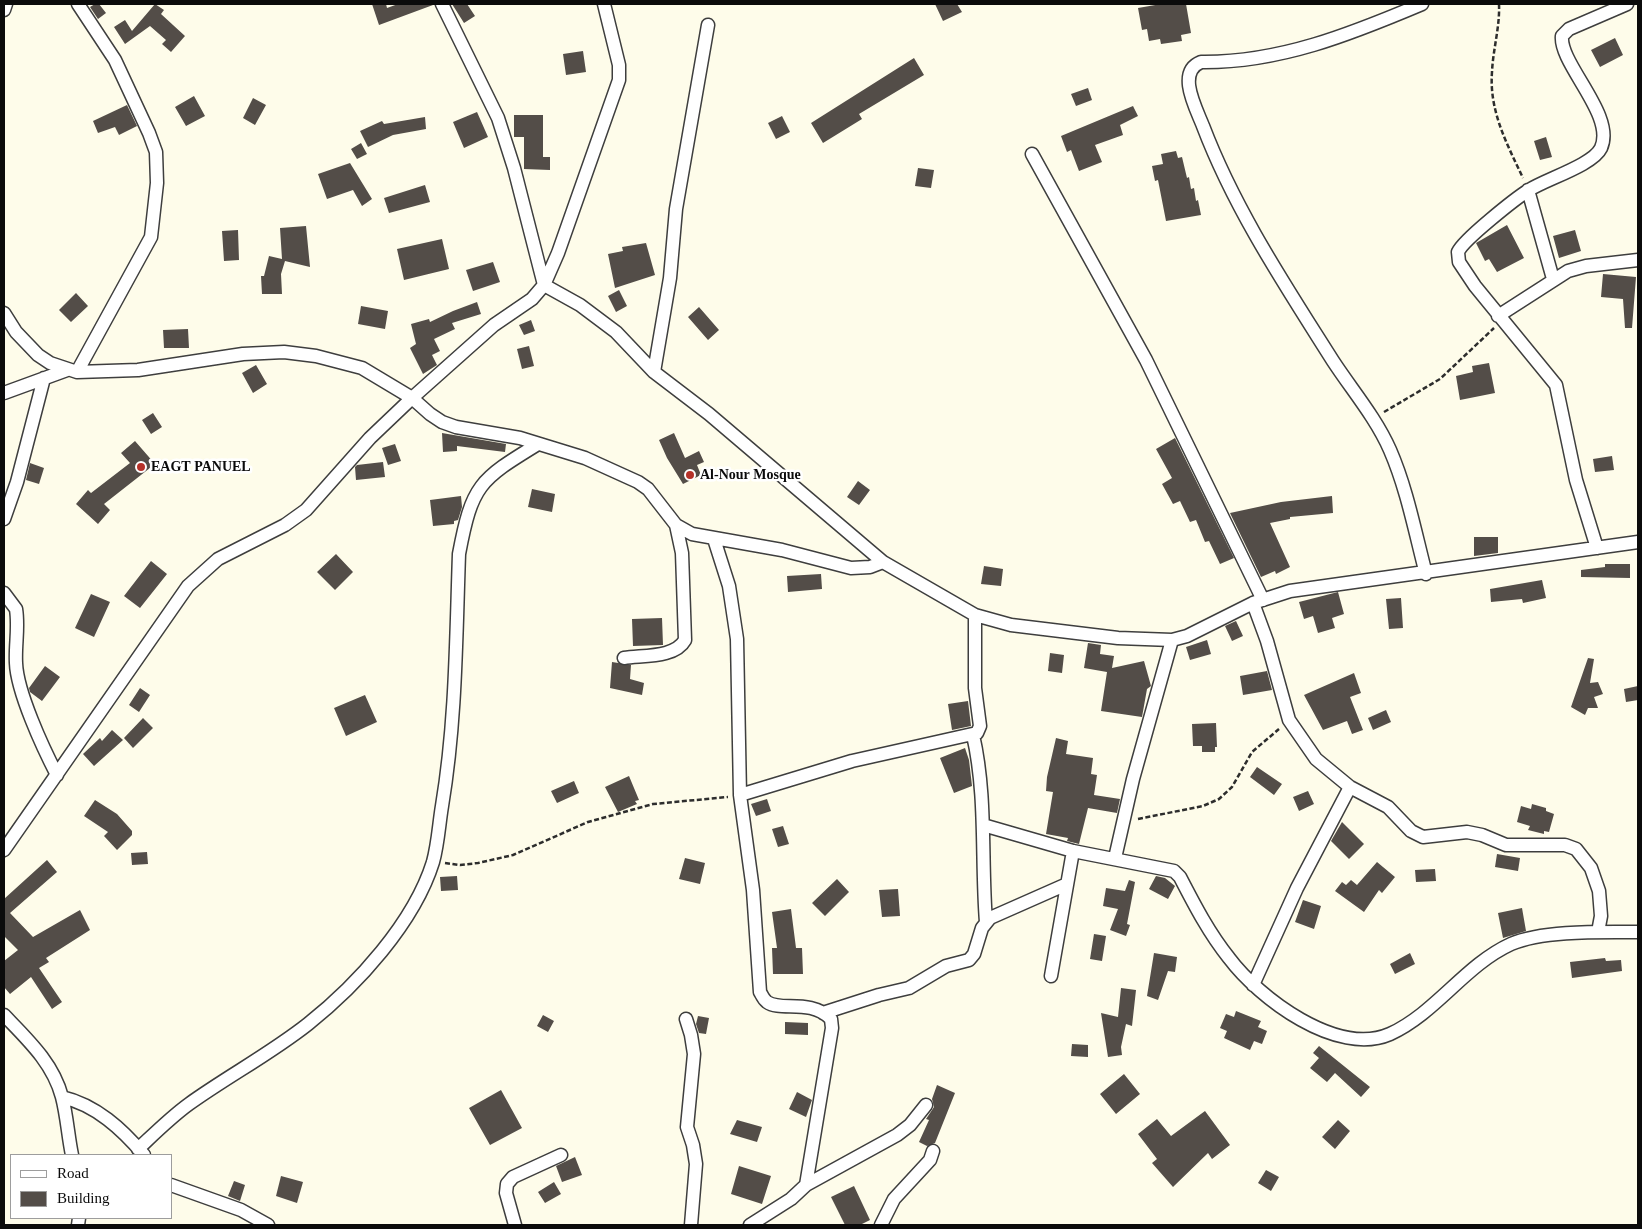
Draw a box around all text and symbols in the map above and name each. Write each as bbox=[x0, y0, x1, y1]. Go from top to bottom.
place label: EAGT PANUEL bbox=[151, 459, 251, 475]
marker: EAGT PANUEL bbox=[135, 461, 147, 473]
place label: Al-Nour Mosque bbox=[700, 467, 801, 483]
marker: Al-Nour Mosque bbox=[684, 469, 696, 481]
legend bbox=[10, 1154, 172, 1219]
text: Road bbox=[57, 1165, 89, 1181]
text: Building bbox=[57, 1190, 110, 1206]

